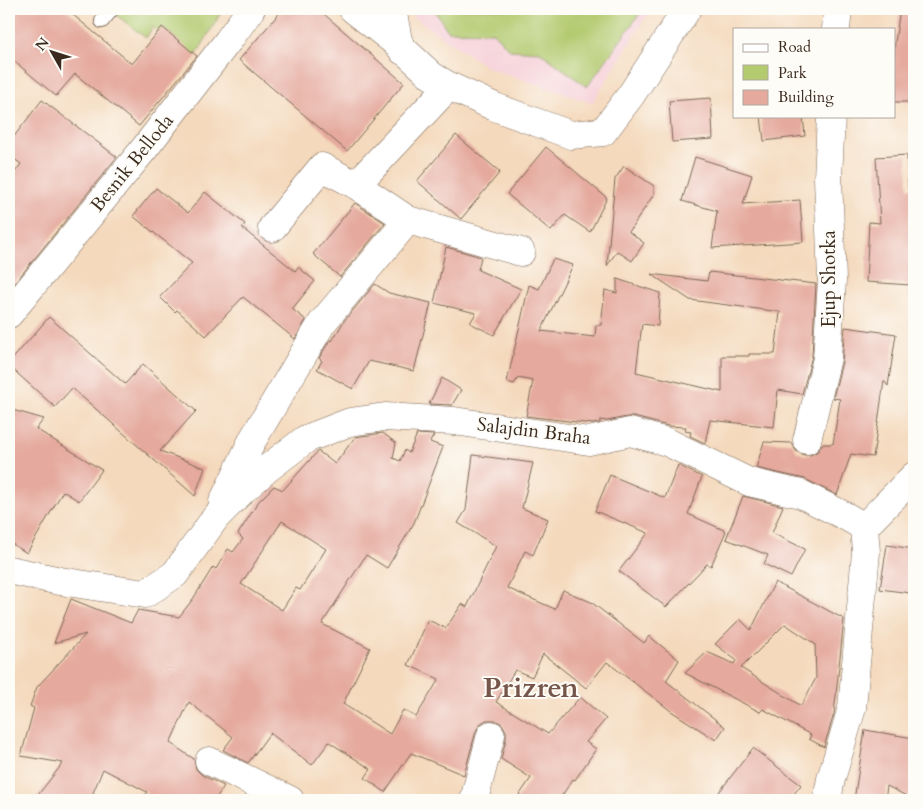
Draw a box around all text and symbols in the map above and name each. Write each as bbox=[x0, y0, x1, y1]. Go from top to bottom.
north arrow bbox=[28, 28, 78, 78]
legend bbox=[733, 28, 896, 118]
text: N bbox=[31, 33, 53, 55]
text: Road bbox=[778, 37, 811, 57]
text: Park bbox=[778, 63, 807, 83]
text: Building bbox=[778, 87, 834, 107]
street label: Besnik Belloda bbox=[84, 109, 180, 217]
street label: Ejup Shotka bbox=[816, 230, 842, 328]
street label: Salajdin Braha bbox=[476, 411, 592, 451]
district label: Prizren bbox=[483, 668, 579, 708]

